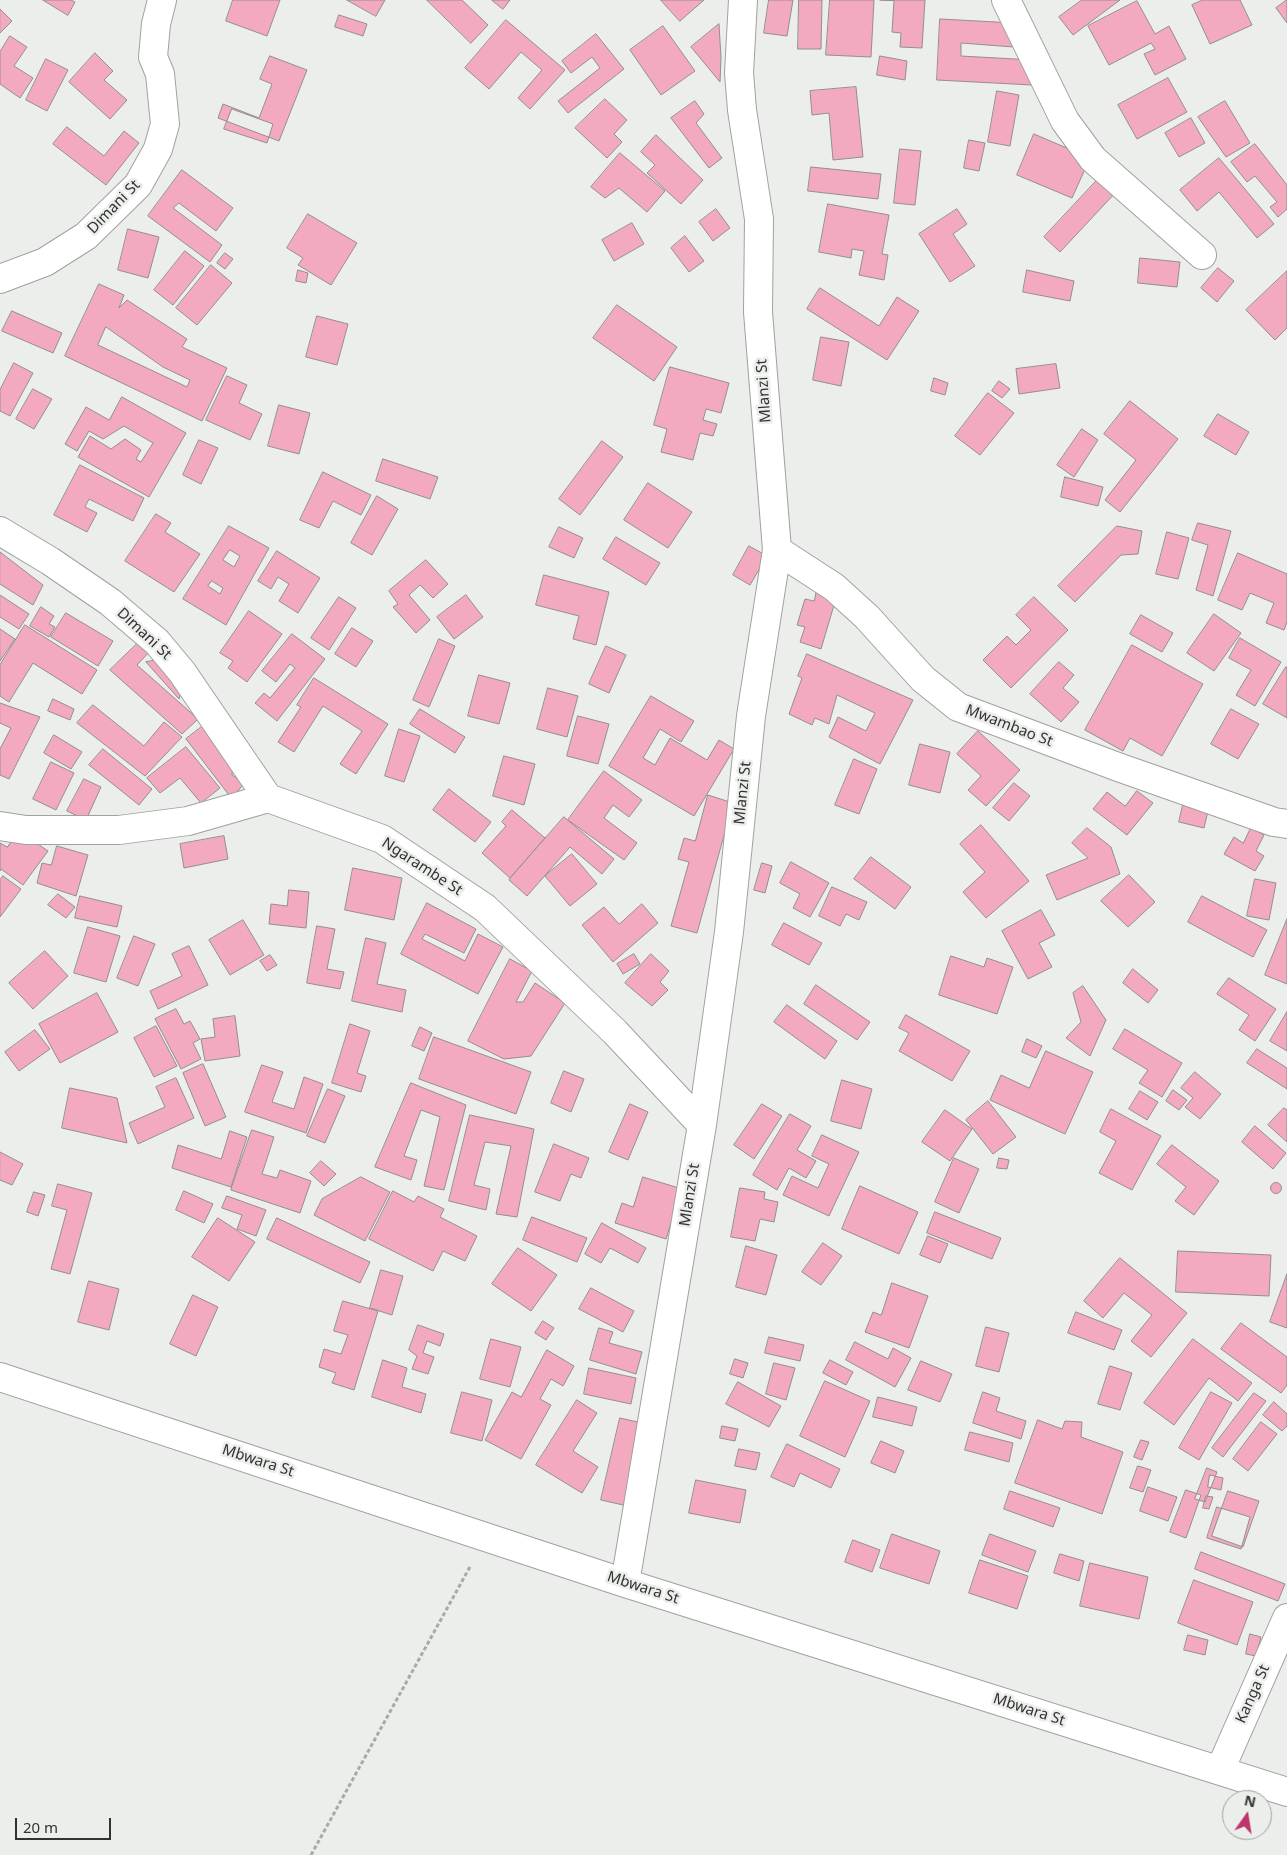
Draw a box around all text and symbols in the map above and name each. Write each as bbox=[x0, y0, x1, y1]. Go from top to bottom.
street label: Dimani St bbox=[84, 176, 144, 238]
street label: Mlanzi St bbox=[753, 359, 775, 423]
street label: Dimani St bbox=[113, 604, 175, 664]
street label: Mwambao St bbox=[963, 701, 1055, 751]
street label: Mlanzi St bbox=[731, 760, 755, 826]
street label: Ngarambe St bbox=[378, 834, 466, 900]
street label: Mlanzi St bbox=[676, 1162, 704, 1228]
street label: Mbwara St bbox=[220, 1441, 296, 1481]
street label: Mbwara St bbox=[605, 1568, 681, 1608]
street label: Kanga St bbox=[1232, 1662, 1274, 1726]
street label: Mbwara St bbox=[991, 1690, 1067, 1730]
north arrow bbox=[1222, 1790, 1272, 1840]
text: N bbox=[1243, 1790, 1258, 1811]
scale bar bbox=[18, 1808, 114, 1840]
text: 20 m bbox=[23, 1817, 58, 1837]

